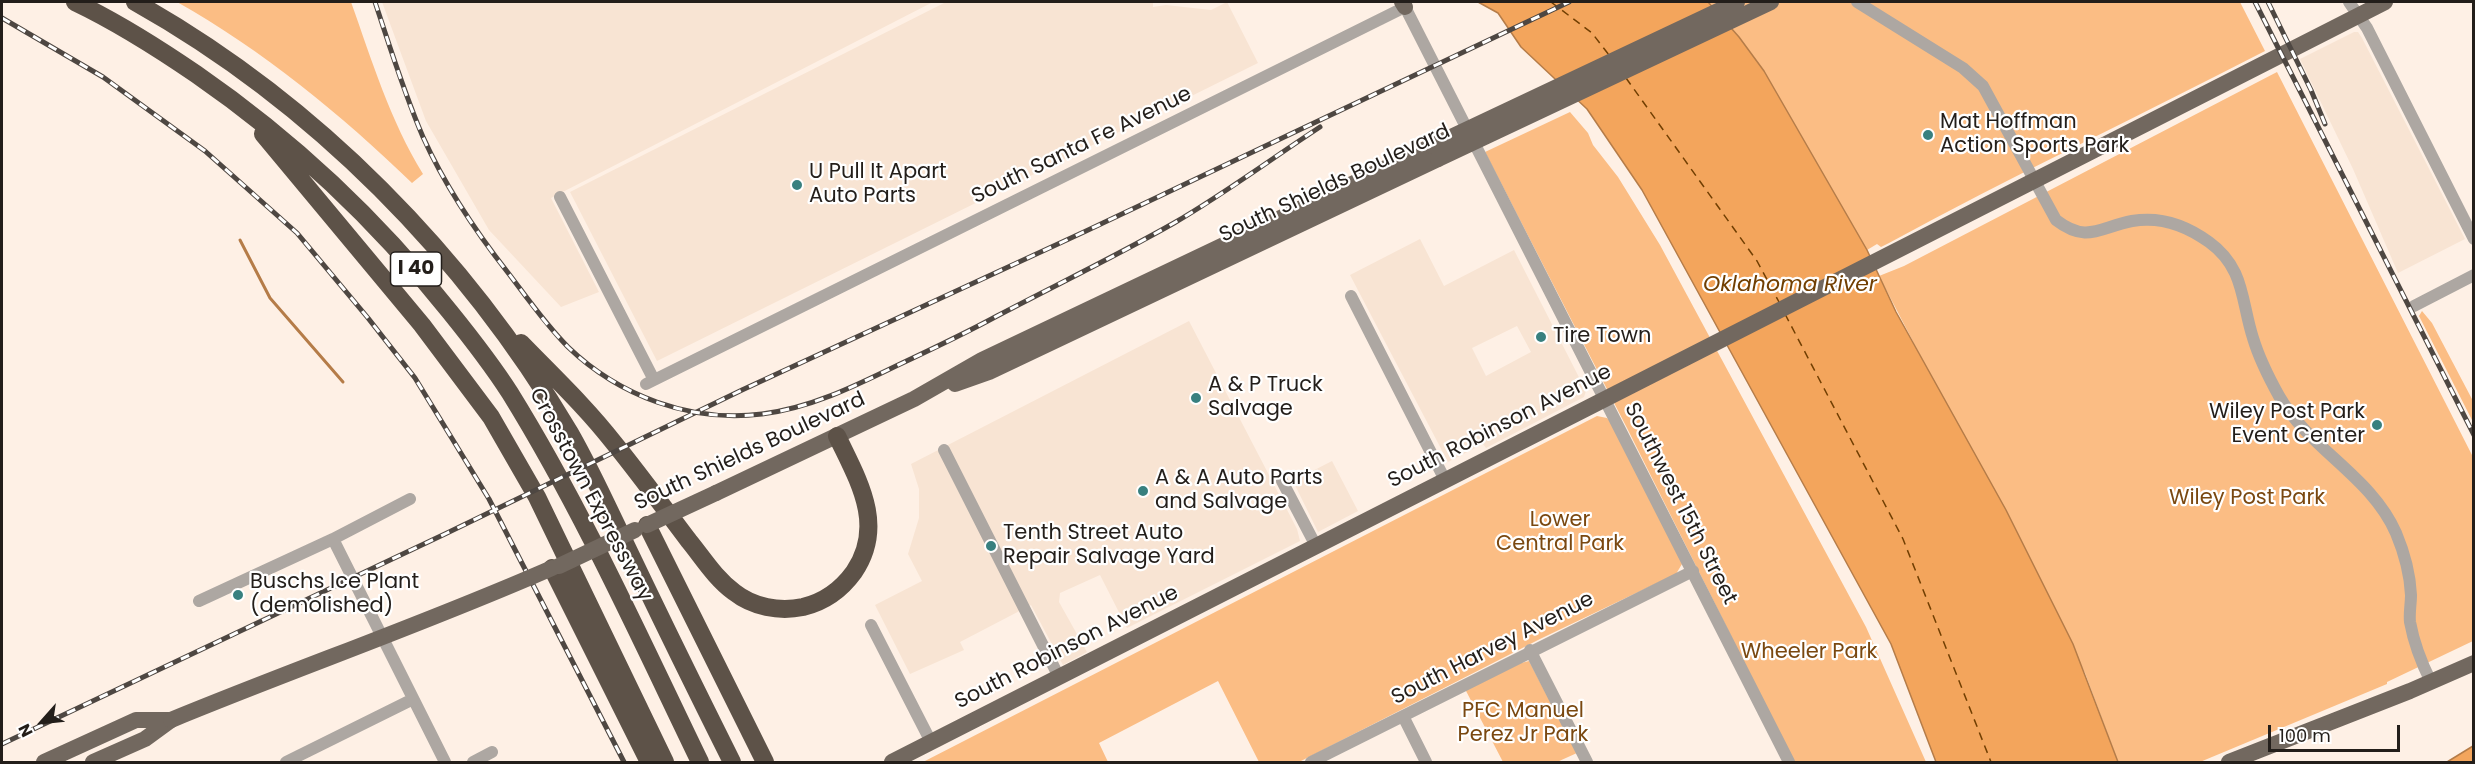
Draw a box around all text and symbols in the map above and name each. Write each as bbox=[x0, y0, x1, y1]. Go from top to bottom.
street label: South Santa Fe Avenue bbox=[968, 82, 1196, 210]
place label: Mat Hoffman Action Sports Park bbox=[1940, 110, 2129, 160]
street label: South Shields Boulevard bbox=[1216, 119, 1454, 249]
marker: Mat Hoffman Action Sports Park bbox=[1921, 128, 1935, 142]
place label: U Pull It Apart Auto Parts bbox=[809, 160, 947, 210]
marker: U Pull It Apart Auto Parts bbox=[790, 178, 804, 192]
road number: I 40 bbox=[390, 252, 442, 286]
water label: Oklahoma River bbox=[1703, 272, 1877, 298]
place label: Tire Town bbox=[1553, 324, 1651, 350]
marker: Tire Town bbox=[1534, 330, 1548, 344]
street label: South Robinson Avenue bbox=[1384, 360, 1616, 494]
place label: A & P Truck Salvage bbox=[1208, 373, 1323, 423]
street label: Crosstown Expressway bbox=[523, 384, 657, 606]
street label: South Shields Boulevard bbox=[631, 387, 869, 517]
marker: A & P Truck Salvage bbox=[1189, 391, 1203, 405]
street label: Southwest 15th Street bbox=[1618, 399, 1742, 609]
place label: Wiley Post Park Event Center bbox=[2209, 400, 2365, 450]
marker: Wiley Post Park Event Center bbox=[2370, 418, 2384, 432]
place label: A & A Auto Parts and Salvage bbox=[1155, 466, 1323, 516]
marker: A & A Auto Parts and Salvage bbox=[1136, 484, 1150, 498]
park label: Wiley Post Park bbox=[2169, 486, 2325, 512]
park label: Lower Central Park bbox=[1496, 508, 1624, 558]
place label: Tenth Street Auto Repair Salvage Yard bbox=[1003, 521, 1215, 571]
marker: Tenth Street Auto Repair Salvage Yard bbox=[984, 539, 998, 553]
place label: Buschs Ice Plant (demolished) bbox=[250, 570, 419, 620]
street label: South Robinson Avenue bbox=[951, 581, 1183, 715]
street label: South Harvey Avenue bbox=[1388, 587, 1598, 711]
marker: Buschs Ice Plant (demolished) bbox=[231, 588, 245, 602]
park label: Wheeler Park bbox=[1741, 640, 1877, 666]
north arrow bbox=[12, 692, 72, 752]
park label: PFC Manuel Perez Jr Park bbox=[1458, 699, 1588, 749]
scale bar bbox=[2271, 713, 2403, 751]
text: N bbox=[13, 720, 39, 741]
text: 100 m bbox=[2279, 723, 2331, 748]

